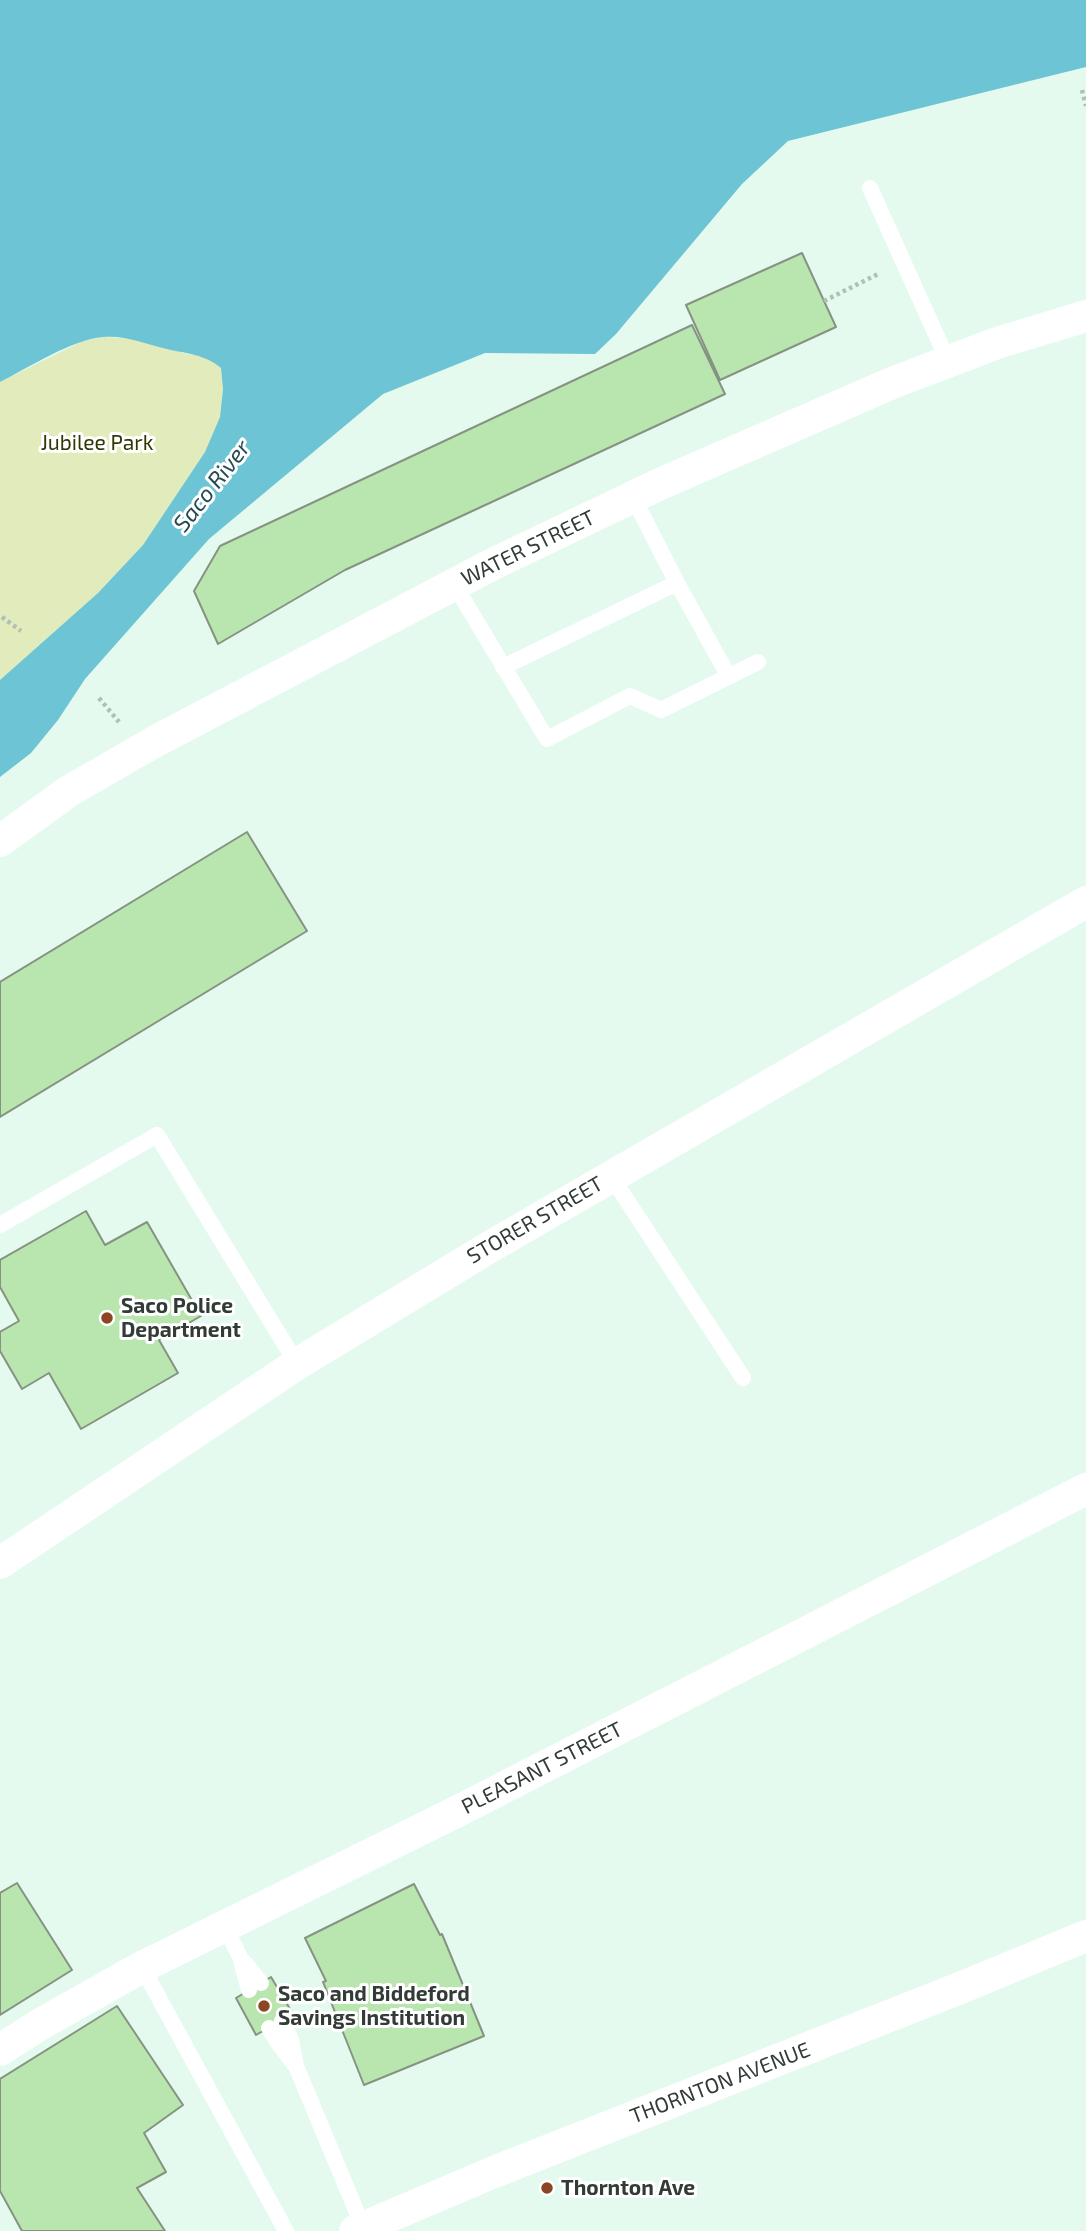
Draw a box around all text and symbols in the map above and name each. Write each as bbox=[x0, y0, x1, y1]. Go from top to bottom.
park label: Jubilee Park bbox=[41, 430, 153, 456]
water label: Saco River bbox=[168, 435, 256, 537]
street label: WATER STREET bbox=[457, 505, 599, 591]
street label: STORER STREET bbox=[463, 1171, 607, 1269]
place label: Saco Police Department bbox=[121, 1293, 241, 1343]
marker: Saco Police Department bbox=[99, 1310, 115, 1326]
street label: PLEASANT STREET bbox=[457, 1717, 627, 1819]
place label: Saco and Biddeford Savings Institution bbox=[278, 1981, 470, 2031]
marker: Saco and Biddeford Savings Institution bbox=[256, 1998, 272, 2014]
street label: THORNTON AVENUE bbox=[626, 2037, 814, 2129]
place label: Thornton Ave bbox=[561, 2175, 695, 2201]
marker: Thornton Ave bbox=[539, 2180, 555, 2196]

